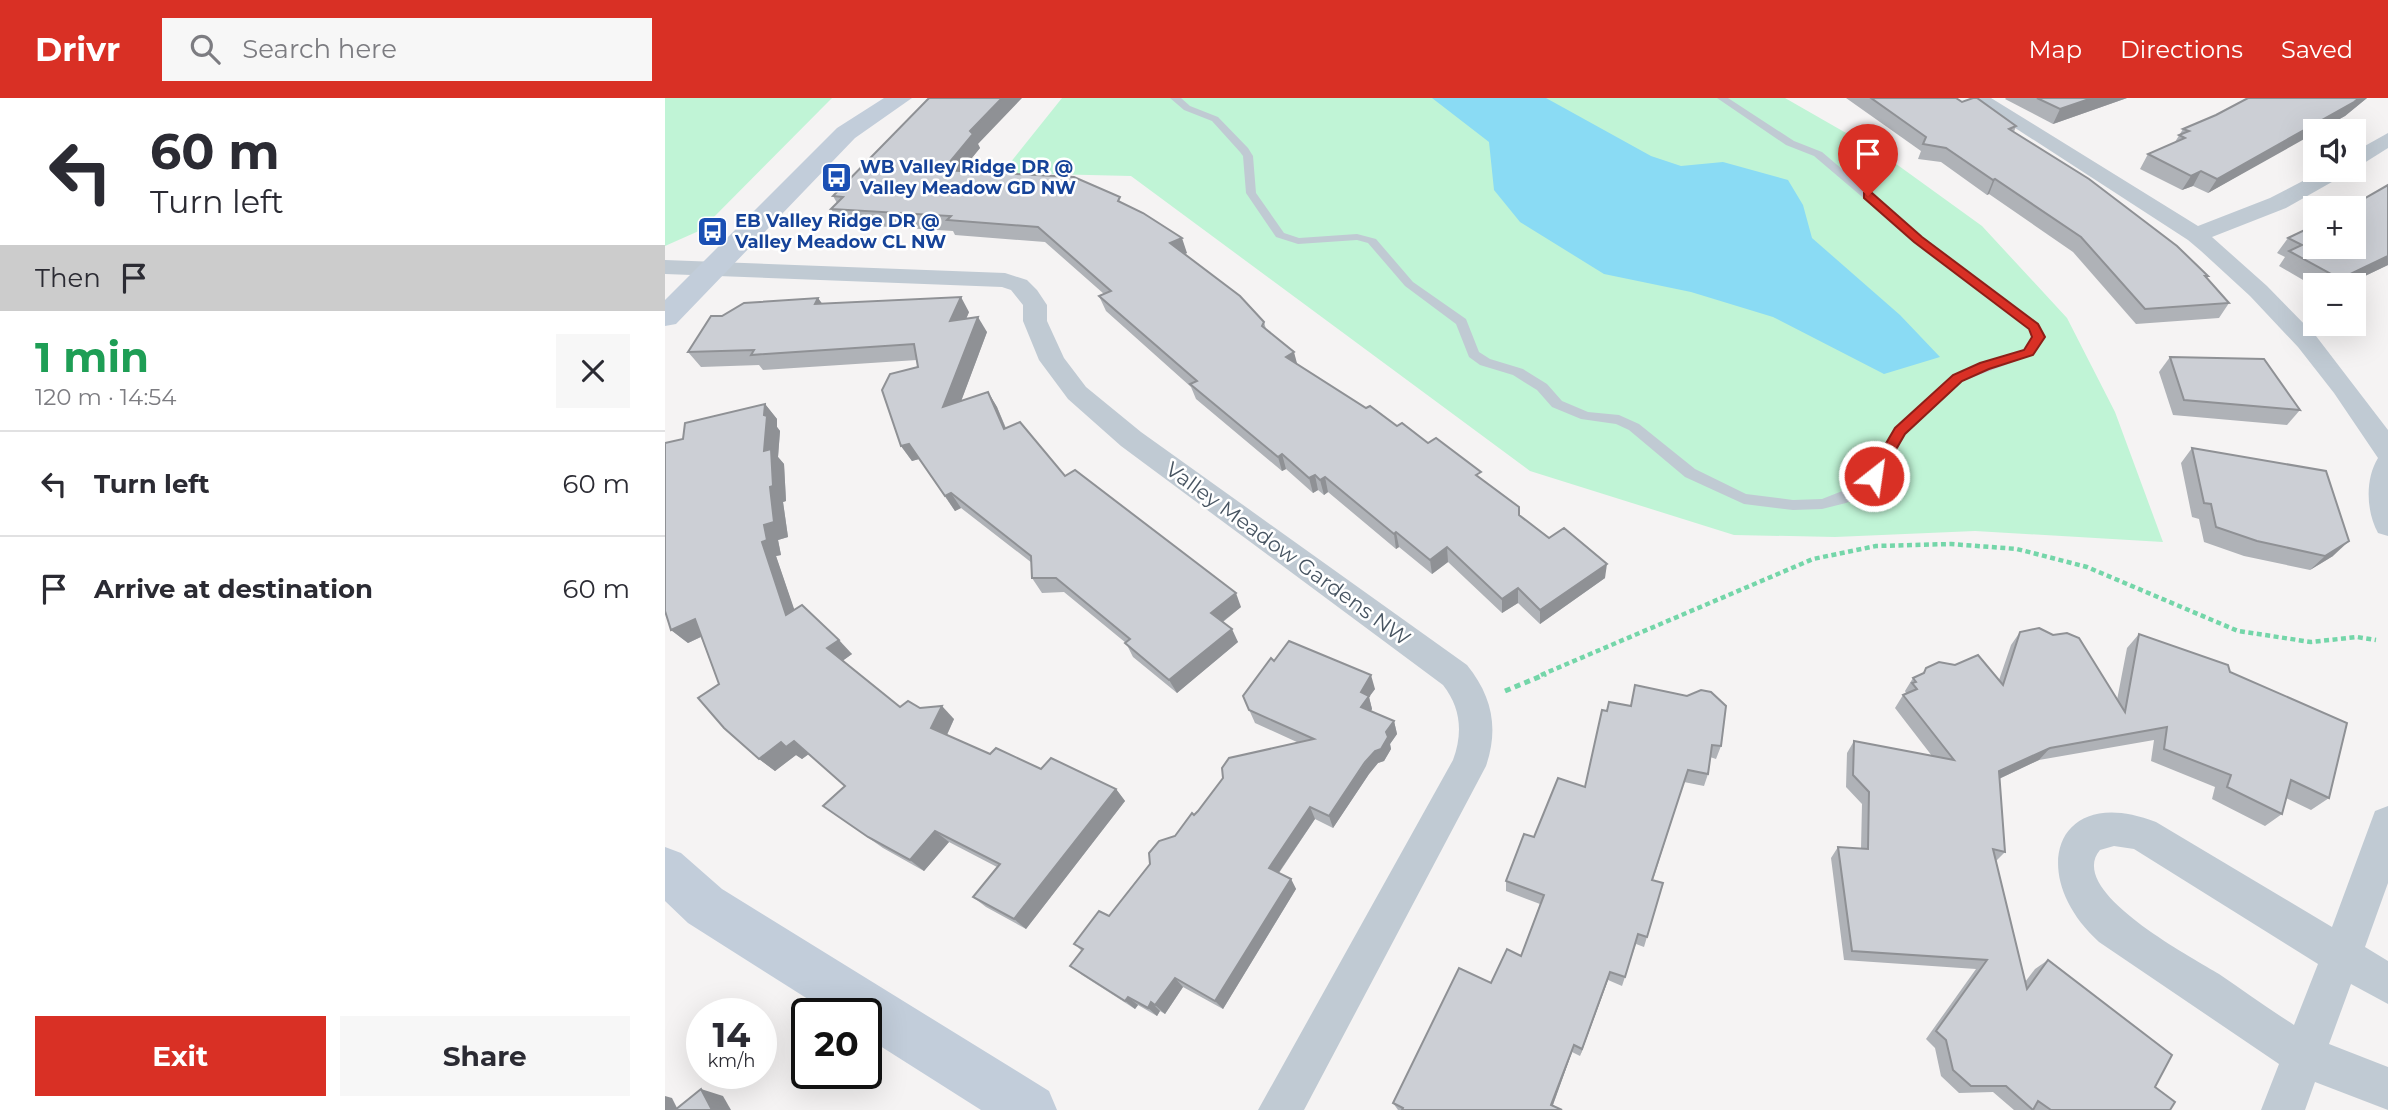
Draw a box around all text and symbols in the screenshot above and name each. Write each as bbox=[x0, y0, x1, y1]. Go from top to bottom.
search box bbox=[162, 18, 652, 81]
text: Drivr bbox=[35, 29, 120, 69]
icon: search bbox=[186, 30, 224, 68]
text: Search here bbox=[242, 33, 397, 65]
text: Map bbox=[2029, 35, 2082, 64]
text: Directions bbox=[2120, 35, 2243, 64]
text: Saved bbox=[2281, 35, 2353, 64]
map controls bbox=[2303, 119, 2366, 336]
button: sound bbox=[2303, 119, 2366, 182]
text: 60 m bbox=[150, 122, 280, 181]
pin bbox=[1838, 124, 1898, 196]
icon: left bbox=[35, 126, 126, 217]
icon: arrive bbox=[1849, 135, 1887, 173]
place label: WB Valley Ridge DR @ Valley Meadow GD NW bbox=[859, 156, 1076, 199]
bus stop icon: WB Valley Ridge DR @ Valley Meadow GD NW bbox=[820, 160, 854, 194]
text: Turn left bbox=[150, 182, 284, 221]
button: + bbox=[2303, 196, 2366, 259]
place label: EB Valley Ridge DR @ Valley Meadow CL NW bbox=[734, 210, 946, 253]
bus stop icon: EB Valley Ridge DR @ Valley Meadow CL NW bbox=[695, 214, 729, 248]
icon: arrive bbox=[115, 259, 153, 297]
text: Then bbox=[35, 262, 101, 294]
button: − bbox=[2303, 273, 2366, 336]
text: 1 min bbox=[35, 331, 149, 383]
button: close bbox=[556, 334, 630, 408]
text: 120 m · 14:54 bbox=[35, 383, 177, 411]
position arrow bbox=[1837, 439, 1911, 513]
street label: Valley Meadow Gardens NW bbox=[1161, 456, 1415, 651]
icon: left bbox=[35, 465, 73, 503]
text: Turn left bbox=[94, 468, 210, 500]
text: 60 m bbox=[563, 468, 630, 500]
icon: arrive bbox=[35, 570, 73, 608]
text: Arrive at destination bbox=[94, 573, 373, 605]
text: 60 m bbox=[563, 573, 630, 605]
speed limit sign: 20 bbox=[791, 998, 882, 1089]
text: 14 bbox=[713, 1013, 750, 1056]
button: Exit bbox=[35, 1016, 326, 1096]
button: Share bbox=[340, 1016, 630, 1096]
text: km/h bbox=[707, 1050, 756, 1072]

